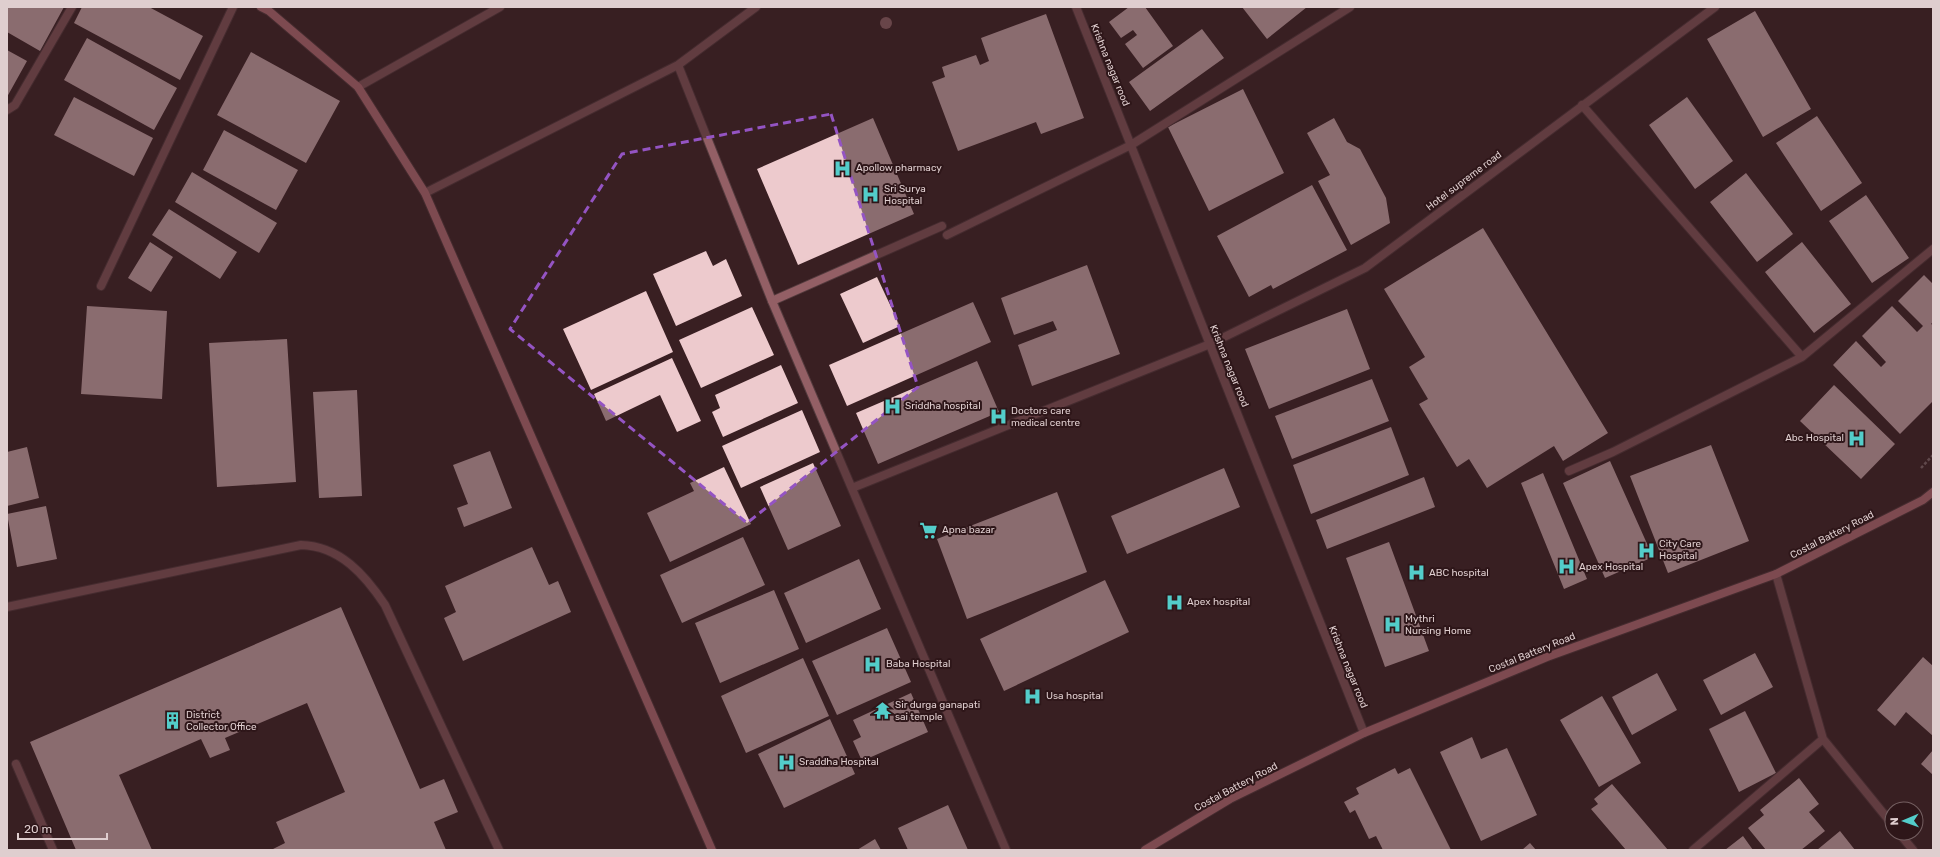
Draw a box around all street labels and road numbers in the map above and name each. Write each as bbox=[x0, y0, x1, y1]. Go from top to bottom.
street label: Krishna nagar rood bbox=[1088, 22, 1132, 108]
street label: Hotel supreme road bbox=[1424, 149, 1504, 213]
street label: Krishna nagar rood bbox=[1207, 323, 1251, 409]
street label: Costal Battery Road bbox=[1788, 509, 1876, 561]
street label: Krishna nagar rood bbox=[1326, 624, 1370, 710]
street label: Costal Battery Road bbox=[1487, 630, 1577, 676]
street label: Costal Battery Road bbox=[1192, 760, 1280, 814]

